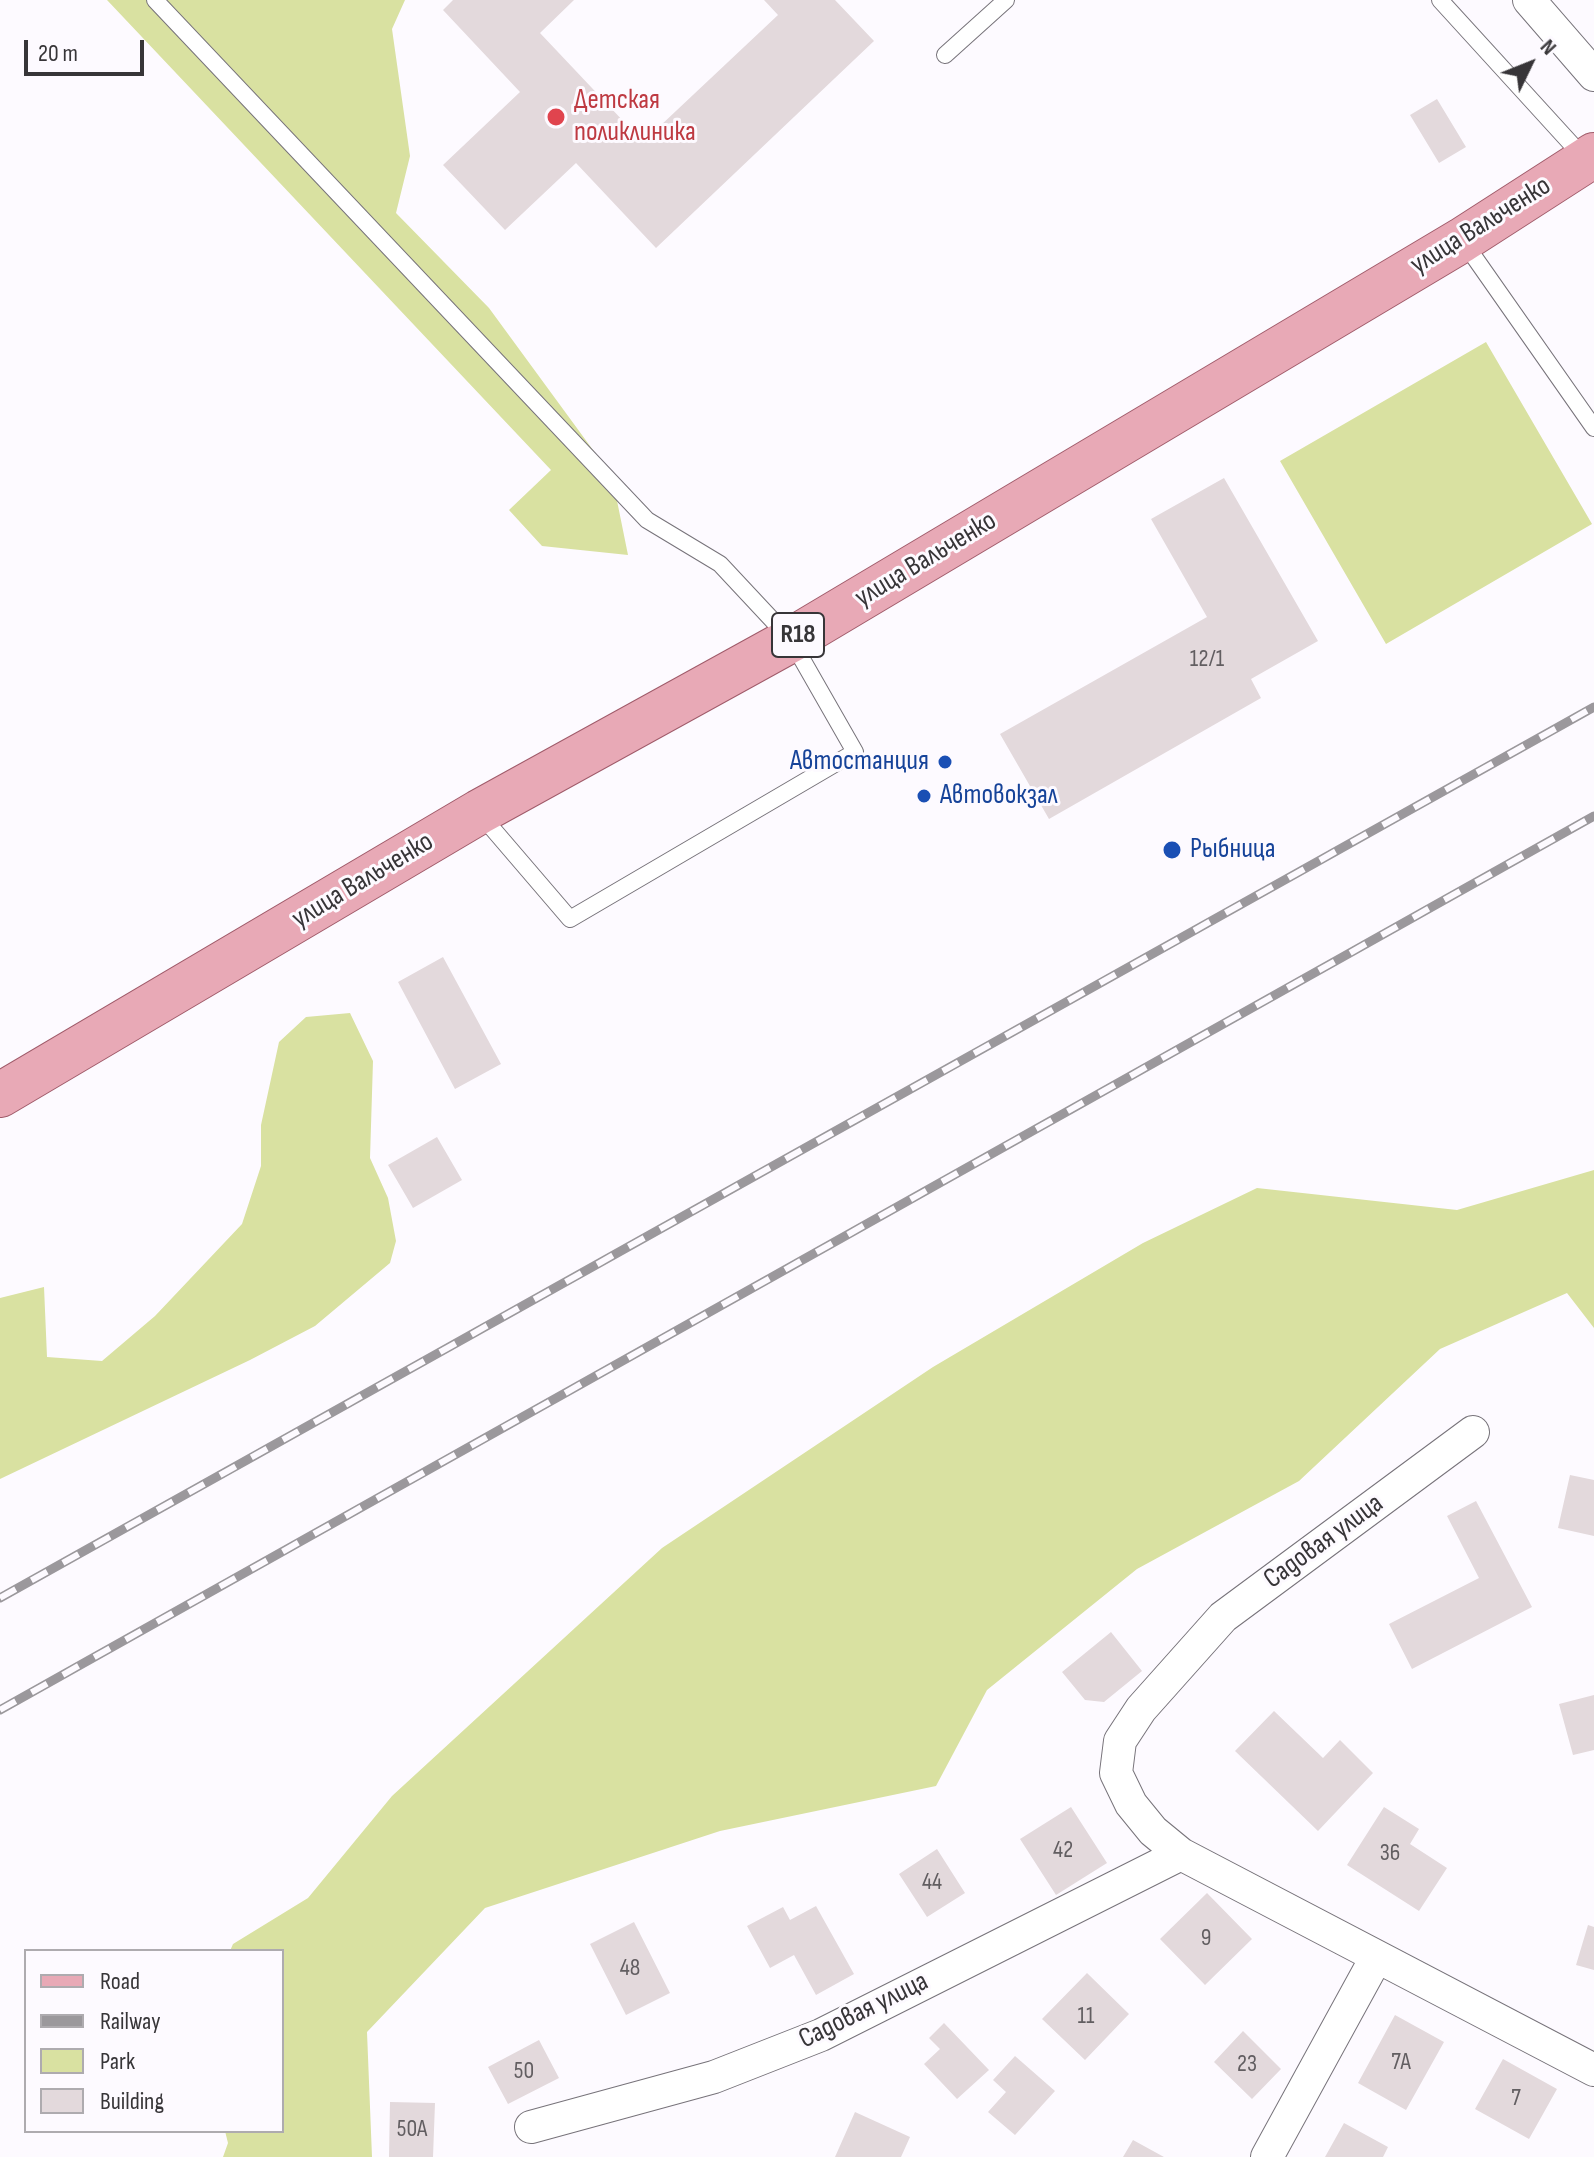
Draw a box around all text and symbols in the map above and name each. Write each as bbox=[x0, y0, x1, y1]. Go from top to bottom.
scale bar bbox=[28, 24, 148, 74]
north arrow bbox=[1490, 24, 1570, 104]
text: N bbox=[1534, 34, 1562, 61]
text: 20 m bbox=[38, 39, 78, 68]
place label: Детская поликлиника bbox=[574, 84, 696, 150]
marker: Детская поликлиника bbox=[545, 106, 567, 128]
street label: улица Вальченко bbox=[1405, 170, 1557, 282]
street label: улица Вальченко bbox=[849, 505, 1003, 615]
road number: R18 bbox=[772, 613, 824, 657]
house number: 12/1 bbox=[1190, 646, 1224, 674]
place label: Автостанция bbox=[790, 745, 929, 779]
marker: Автостанция bbox=[936, 753, 954, 771]
place label: Автовокзал bbox=[940, 779, 1058, 813]
marker: Автовокзал bbox=[915, 787, 933, 805]
street label: улица Вальченко bbox=[286, 826, 440, 936]
place label: Рыбница bbox=[1190, 833, 1275, 867]
marker: Рыбница bbox=[1161, 839, 1183, 861]
street label: Садовая улица bbox=[1258, 1487, 1390, 1597]
house number: 42 bbox=[1053, 1837, 1073, 1865]
house number: 36 bbox=[1380, 1840, 1400, 1868]
house number: 44 bbox=[922, 1869, 942, 1897]
house number: 9 bbox=[1201, 1925, 1211, 1953]
legend bbox=[24, 1949, 284, 2133]
house number: 48 bbox=[620, 1955, 640, 1983]
street label: Садовая улица bbox=[794, 1965, 934, 2057]
text: Road bbox=[100, 1967, 140, 1996]
house number: 11 bbox=[1078, 2003, 1094, 2031]
text: Railway bbox=[100, 2007, 160, 2036]
text: Park bbox=[100, 2047, 135, 2076]
house number: 7А bbox=[1391, 2049, 1411, 2077]
house number: 23 bbox=[1237, 2051, 1257, 2079]
house number: 50 bbox=[514, 2058, 534, 2086]
house number: 7 bbox=[1511, 2085, 1521, 2113]
text: Building bbox=[100, 2087, 164, 2116]
house number: 50А bbox=[397, 2116, 427, 2144]

